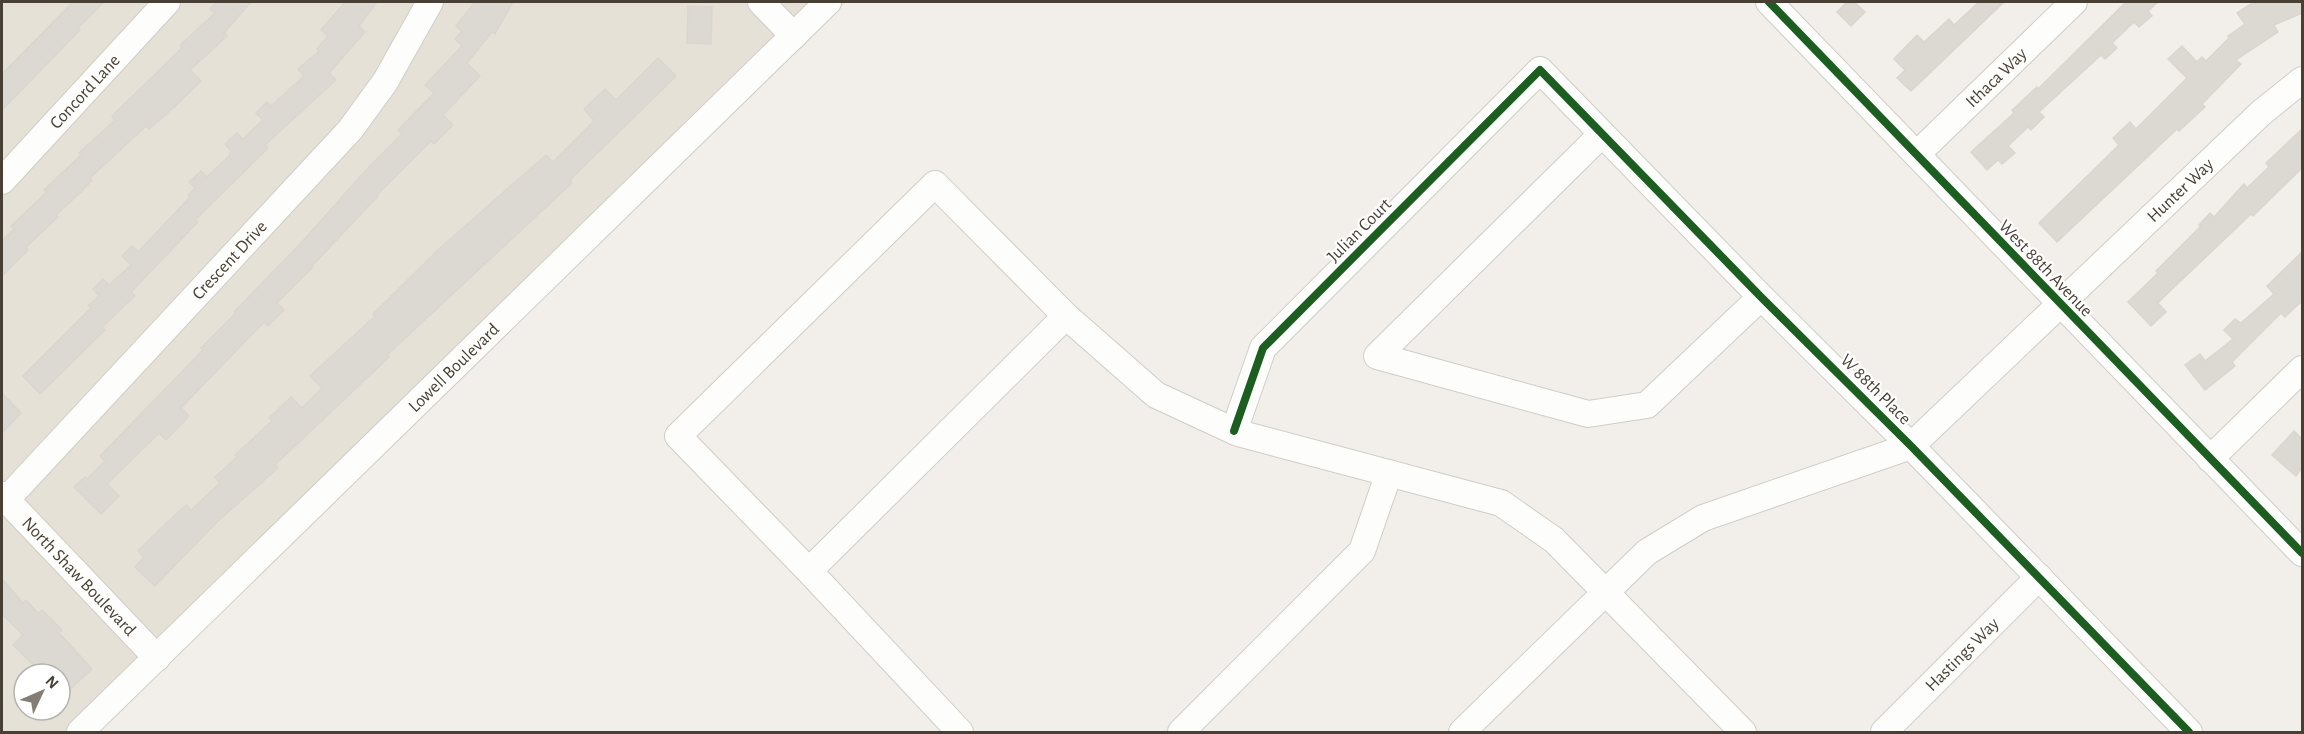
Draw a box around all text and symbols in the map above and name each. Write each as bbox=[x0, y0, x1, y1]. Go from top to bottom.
street label: Ithaca Way bbox=[1963, 45, 2031, 111]
street label: Concord Lane bbox=[47, 51, 124, 133]
street label: Hunter Way bbox=[2144, 155, 2218, 226]
street label: Julian Court bbox=[1324, 195, 1395, 266]
street label: West 88th Avenue bbox=[1995, 217, 2096, 320]
street label: Crescent Drive bbox=[189, 218, 271, 303]
street label: Lowell Boulevard bbox=[405, 320, 503, 416]
street label: W 88th Place bbox=[1837, 351, 1914, 428]
street label: North Shaw Boulevard bbox=[18, 514, 139, 640]
street label: Hastings Way bbox=[1922, 615, 2003, 695]
north arrow bbox=[12, 662, 72, 722]
text: N bbox=[42, 673, 62, 692]

